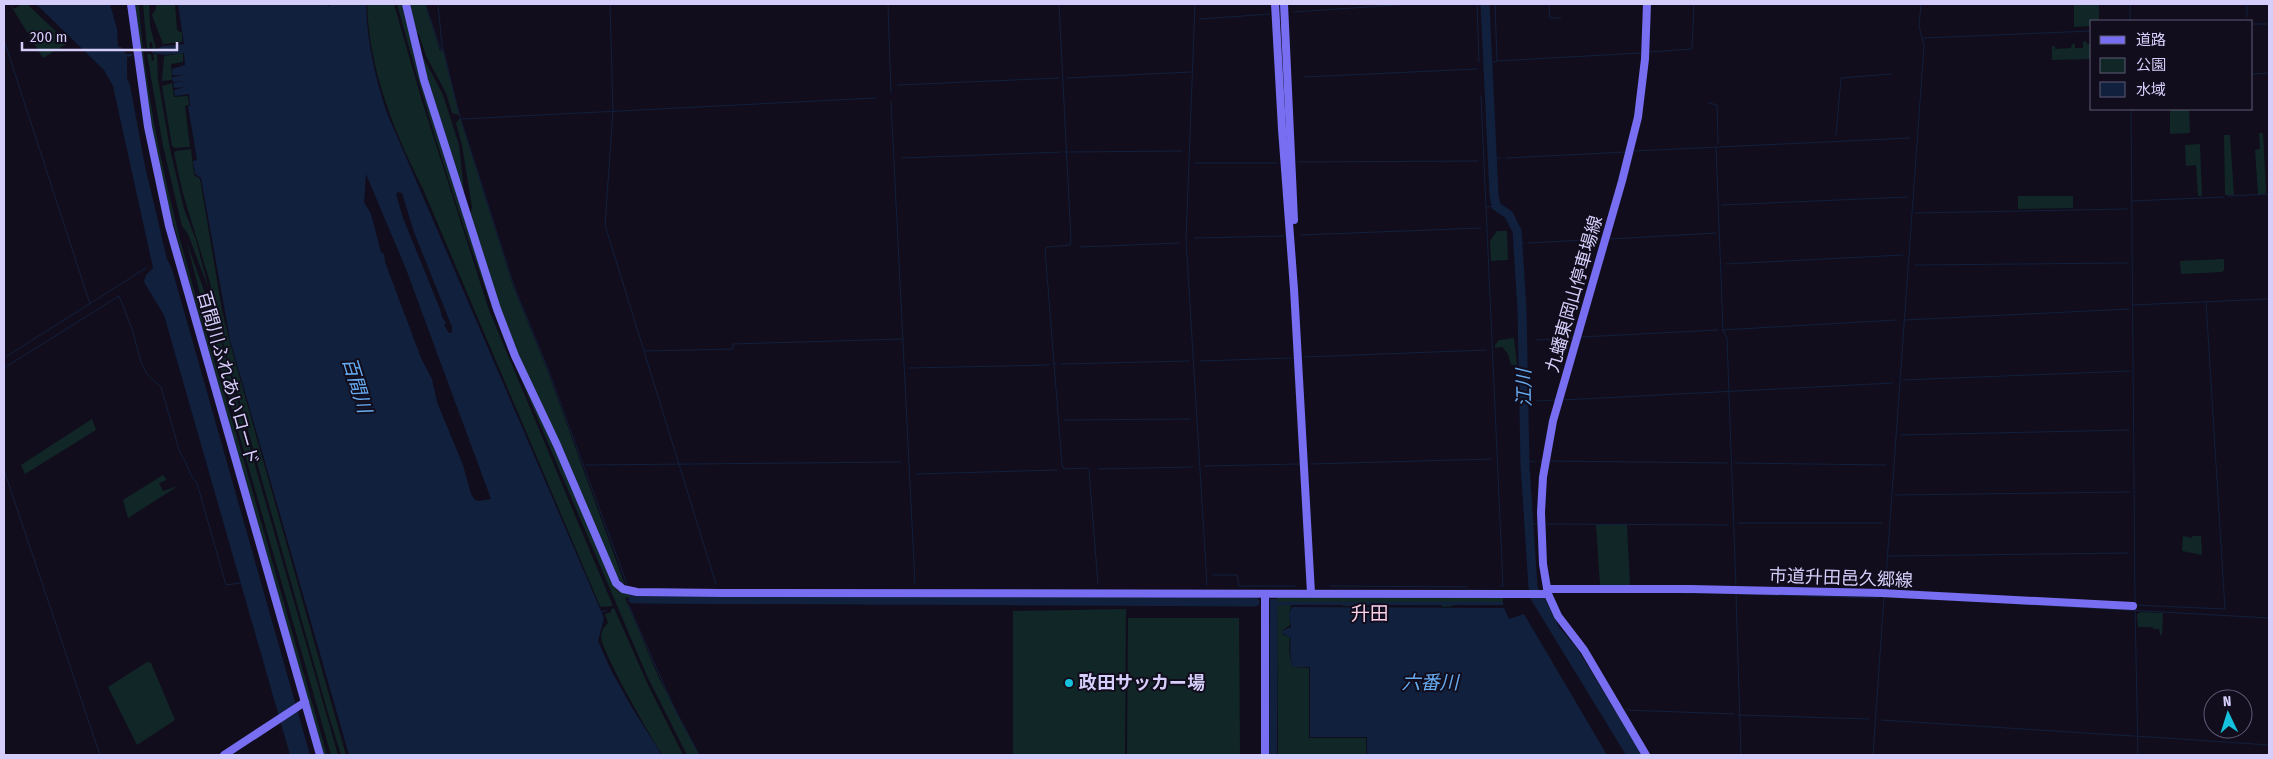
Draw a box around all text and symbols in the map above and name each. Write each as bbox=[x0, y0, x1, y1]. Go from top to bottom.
scale bar bbox=[22, 20, 178, 52]
legend bbox=[2090, 20, 2253, 110]
text: 200 m bbox=[30, 28, 67, 46]
text: 道路 bbox=[2136, 31, 2166, 49]
text: 公園 bbox=[2136, 56, 2166, 74]
text: 水域 bbox=[2136, 81, 2166, 99]
street label: 九蟠東岡山停車場線 bbox=[1541, 213, 1607, 375]
street label: 百間川ふれあいロード bbox=[193, 288, 263, 468]
water label: 百間川 bbox=[338, 354, 377, 418]
water label: 江川 bbox=[1512, 367, 1536, 407]
street label: 市道升田邑久郷線 bbox=[1769, 564, 1913, 592]
district label: 升田 bbox=[1351, 602, 1389, 625]
water label: 六番川 bbox=[1401, 671, 1460, 694]
place label: 政田サッカー場 bbox=[1079, 672, 1205, 694]
marker: 政田サッカー場 bbox=[1063, 677, 1075, 689]
north arrow bbox=[2203, 689, 2253, 739]
text: N bbox=[2222, 693, 2232, 710]

